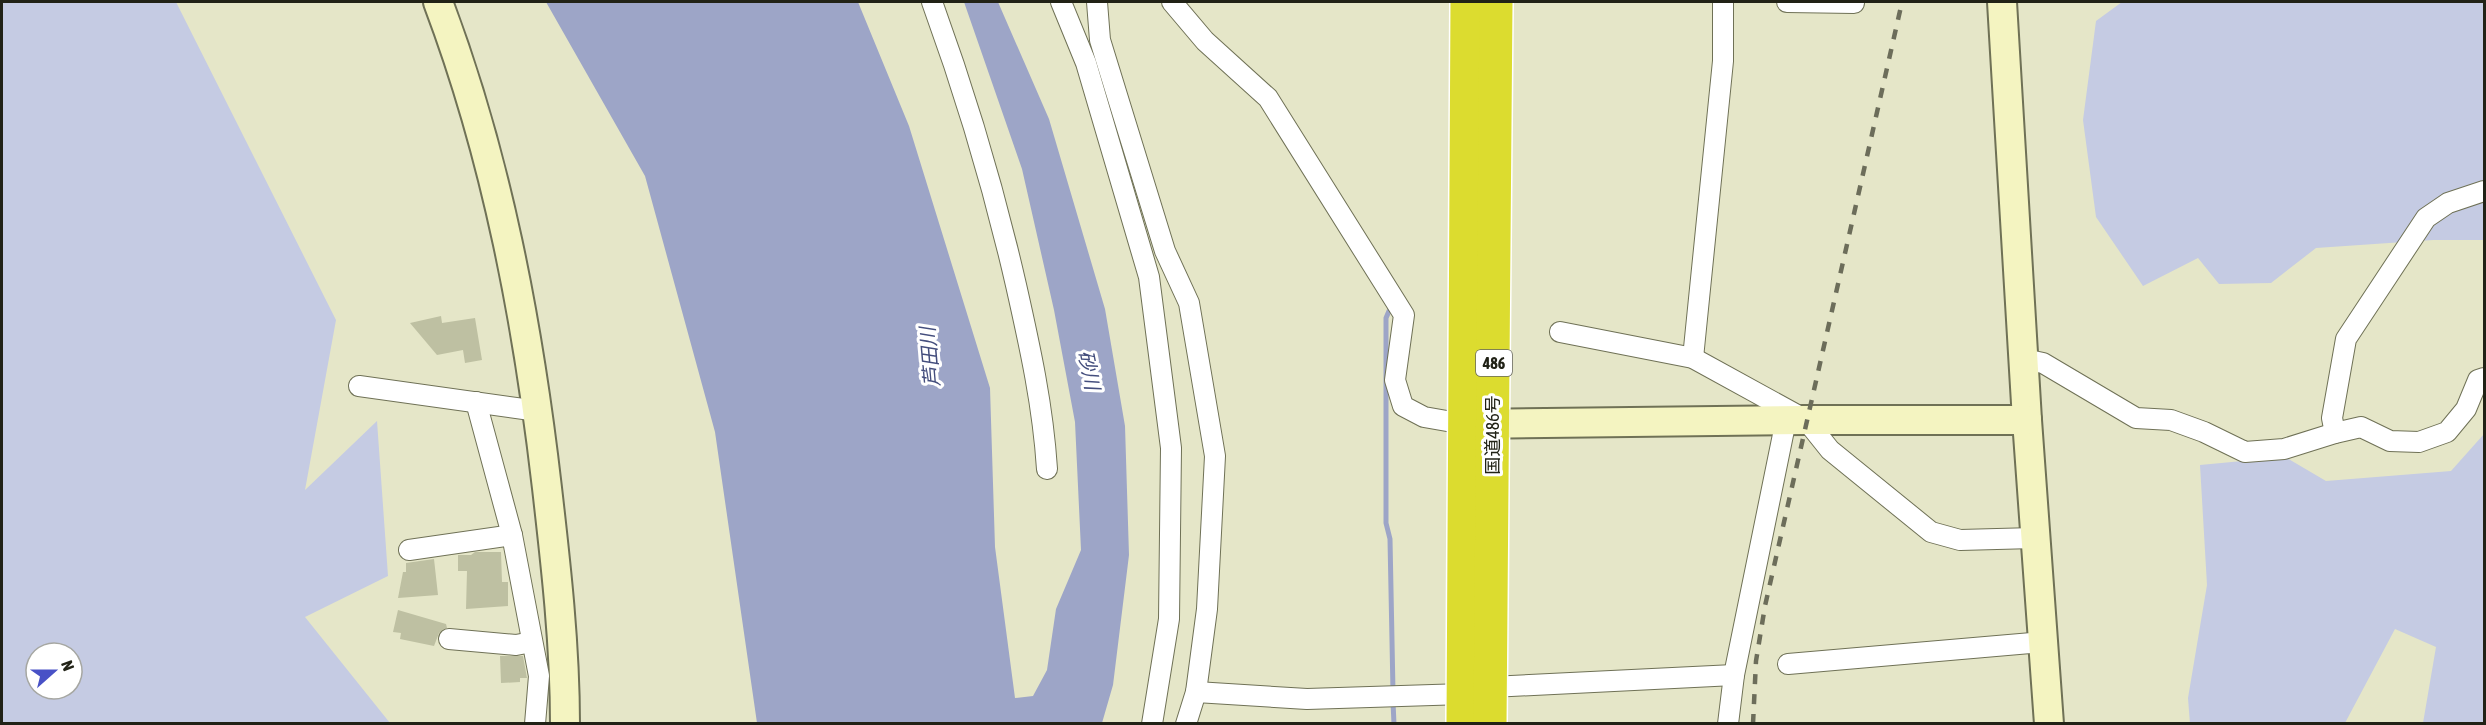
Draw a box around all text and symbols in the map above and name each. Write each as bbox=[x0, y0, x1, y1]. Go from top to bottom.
water label: 芦田川 bbox=[915, 324, 944, 388]
water label: 砂川 bbox=[1074, 348, 1105, 394]
road number: 486 bbox=[1476, 350, 1512, 376]
street label: 国道486号 bbox=[1482, 395, 1503, 475]
north arrow bbox=[24, 641, 84, 701]
text: N bbox=[58, 658, 78, 673]

